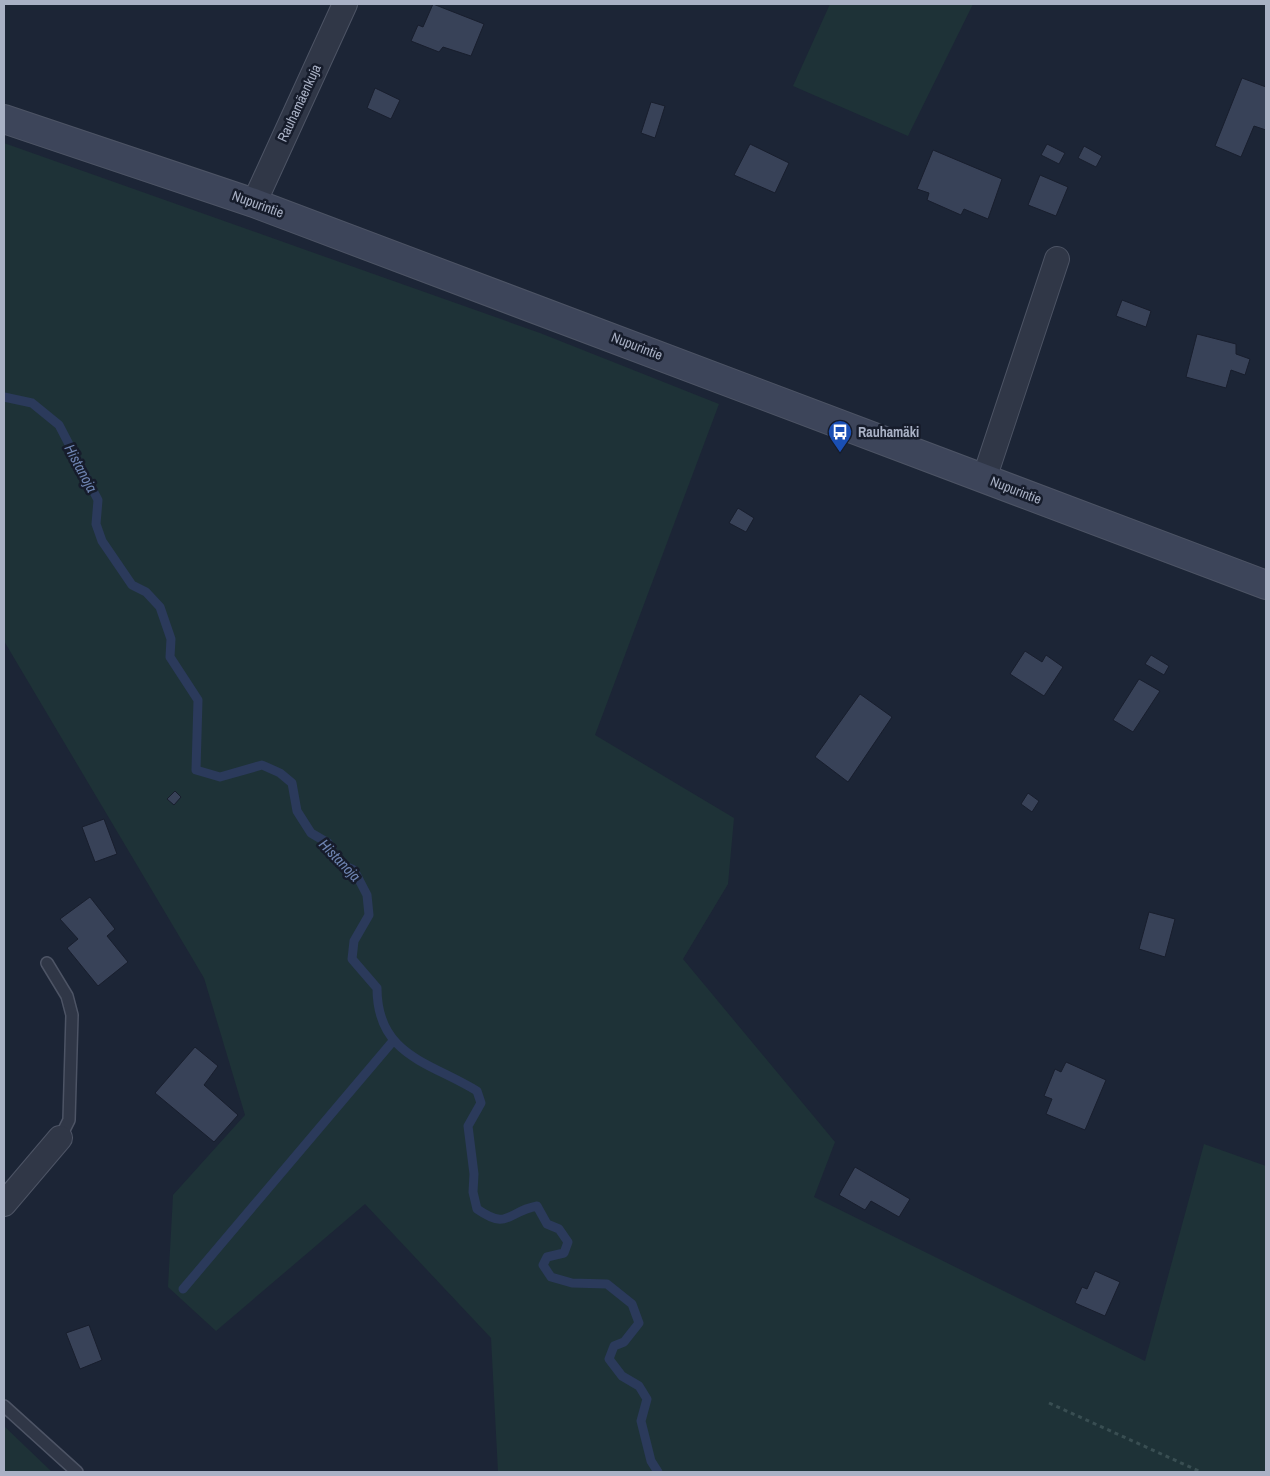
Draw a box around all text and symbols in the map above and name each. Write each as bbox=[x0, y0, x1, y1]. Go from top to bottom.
street label: Rauhamäenkuja bbox=[273, 61, 325, 145]
street label: Nupurintie bbox=[230, 186, 286, 222]
street label: Nupurintie bbox=[609, 328, 665, 364]
bus stop icon: Rauhamäki bbox=[827, 419, 853, 453]
place label: Rauhamäki bbox=[858, 423, 919, 441]
water label: Histanoja bbox=[60, 440, 103, 496]
street label: Nupurintie bbox=[988, 472, 1044, 508]
water label: Histanoja bbox=[314, 834, 366, 886]

